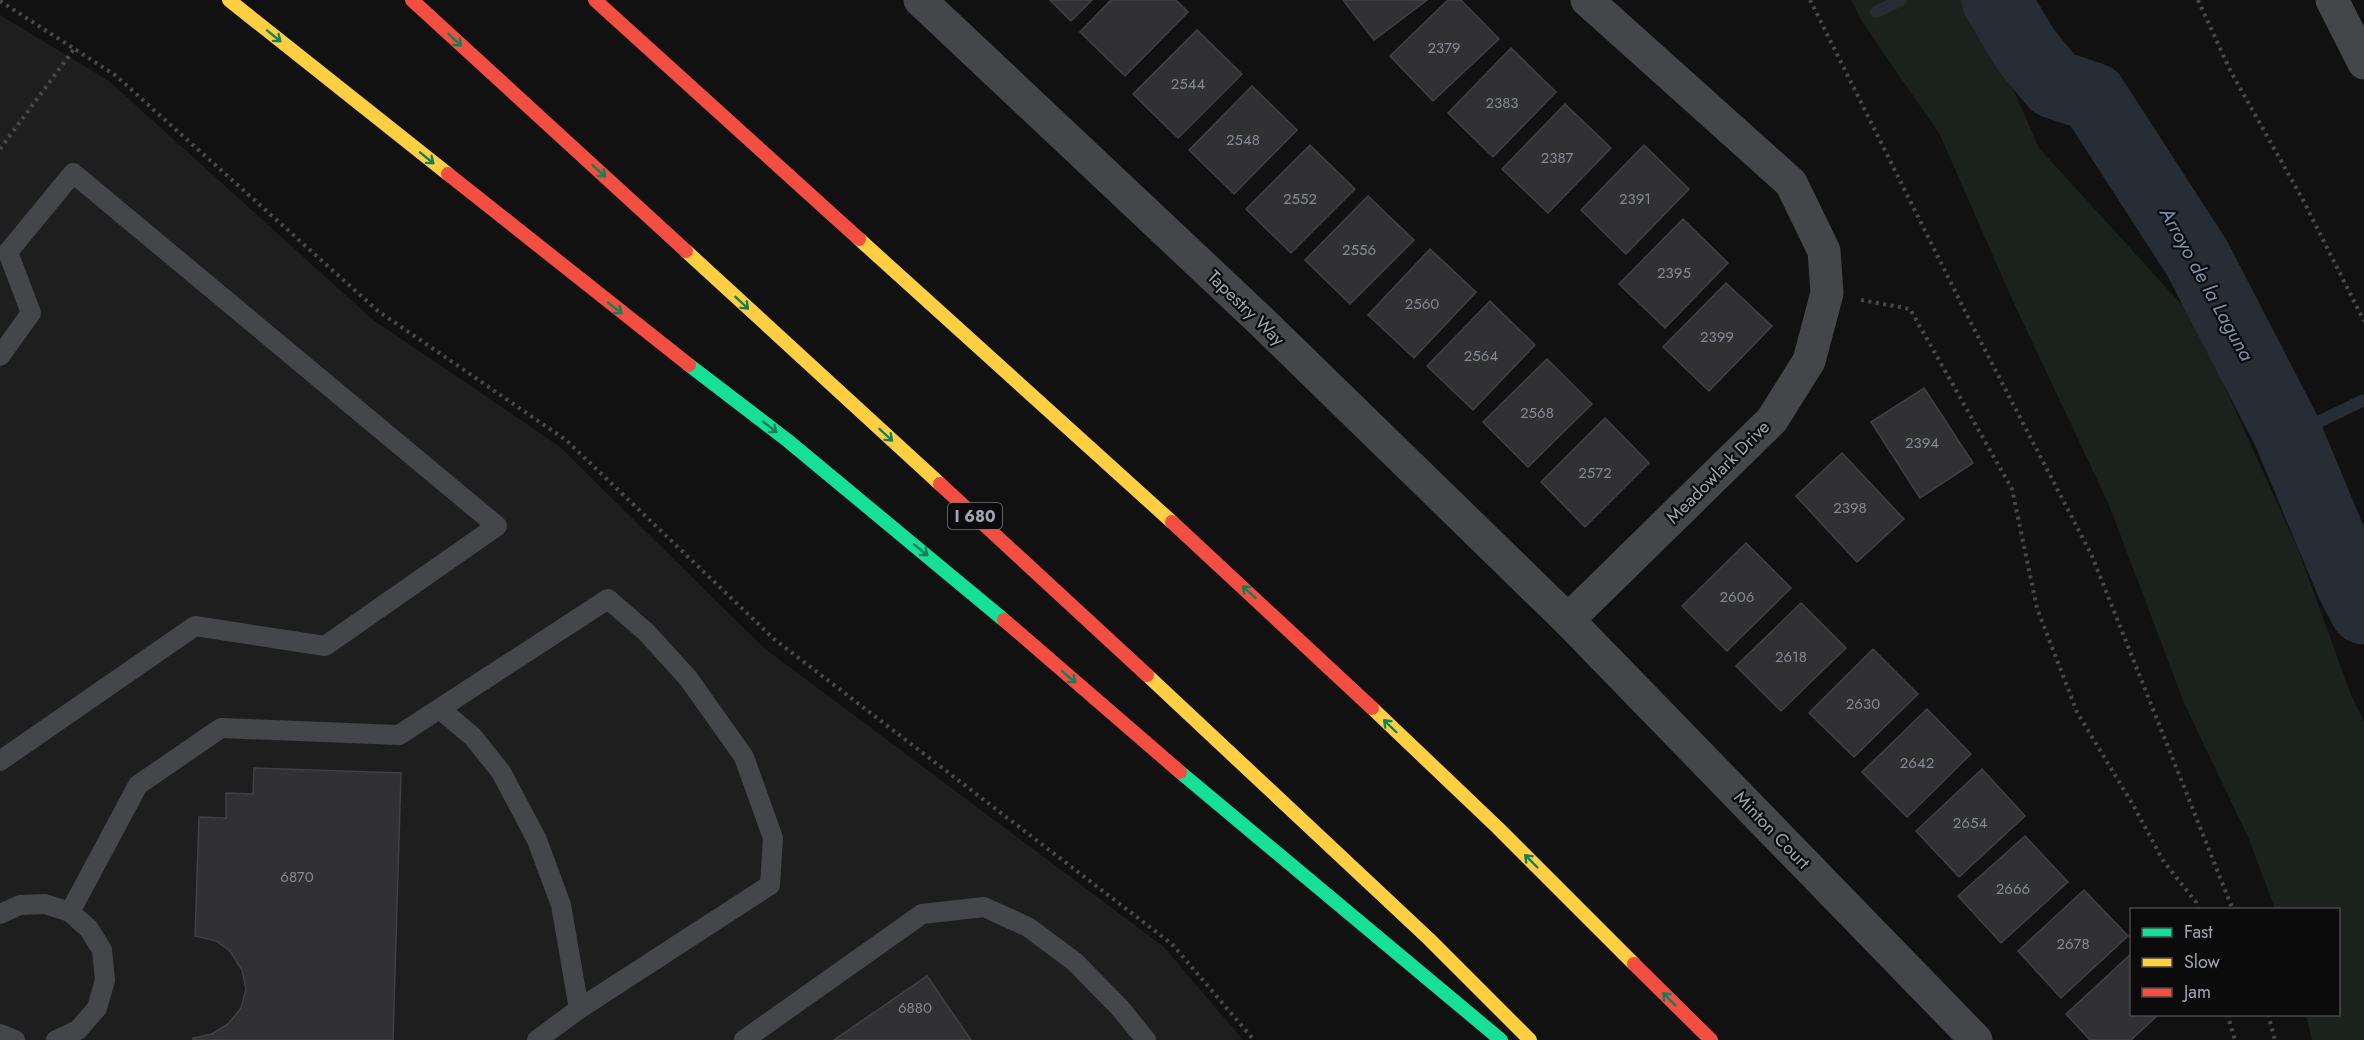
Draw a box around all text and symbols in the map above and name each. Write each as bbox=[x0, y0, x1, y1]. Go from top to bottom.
one-way arrow bbox=[266, 30, 282, 43]
one-way arrow bbox=[447, 32, 462, 46]
house number: 2379 bbox=[1427, 37, 1461, 59]
house number: 2544 bbox=[1171, 73, 1205, 95]
house number: 2383 bbox=[1485, 92, 1519, 114]
house number: 2548 bbox=[1226, 129, 1260, 151]
house number: 2387 bbox=[1541, 147, 1573, 169]
one-way arrow bbox=[419, 152, 435, 165]
one-way arrow bbox=[591, 164, 606, 178]
house number: 2552 bbox=[1283, 188, 1317, 210]
house number: 2391 bbox=[1619, 188, 1651, 210]
water label: Arroyo de la Laguna bbox=[2152, 201, 2261, 366]
house number: 2556 bbox=[1342, 239, 1376, 261]
house number: 2395 bbox=[1657, 262, 1691, 284]
street label: Tapestry Way bbox=[1201, 264, 1291, 352]
house number: 2560 bbox=[1405, 293, 1439, 315]
one-way arrow bbox=[735, 296, 750, 310]
one-way arrow bbox=[607, 302, 623, 315]
house number: 2399 bbox=[1700, 326, 1734, 348]
house number: 2564 bbox=[1464, 345, 1498, 367]
house number: 2568 bbox=[1520, 402, 1554, 424]
street label: Meadowlark Drive bbox=[1660, 414, 1776, 530]
one-way arrow bbox=[762, 420, 778, 433]
one-way arrow bbox=[878, 428, 893, 442]
house number: 2394 bbox=[1905, 432, 1939, 454]
house number: 2572 bbox=[1578, 462, 1612, 484]
house number: 2398 bbox=[1833, 497, 1867, 519]
road number: I 680 bbox=[948, 503, 1002, 529]
one-way arrow bbox=[913, 543, 929, 556]
one-way arrow bbox=[1242, 585, 1257, 599]
house number: 2606 bbox=[1720, 586, 1754, 608]
house number: 2618 bbox=[1775, 646, 1807, 668]
one-way arrow bbox=[1062, 670, 1077, 684]
house number: 2630 bbox=[1846, 693, 1880, 715]
one-way arrow bbox=[1383, 719, 1398, 734]
house number: 2642 bbox=[1900, 752, 1934, 774]
street label: Minton Court bbox=[1728, 785, 1816, 875]
house number: 2654 bbox=[1953, 812, 1987, 834]
one-way arrow bbox=[1524, 854, 1539, 869]
house number: 6870 bbox=[280, 866, 314, 888]
house number: 2666 bbox=[1996, 878, 2030, 900]
legend bbox=[2130, 908, 2340, 1016]
text: Fast bbox=[2184, 919, 2213, 945]
house number: 2678 bbox=[2056, 933, 2090, 955]
text: Slow bbox=[2184, 949, 2221, 975]
text: Jam bbox=[2182, 979, 2211, 1005]
one-way arrow bbox=[1662, 991, 1677, 1006]
house number: 6880 bbox=[898, 997, 932, 1019]

